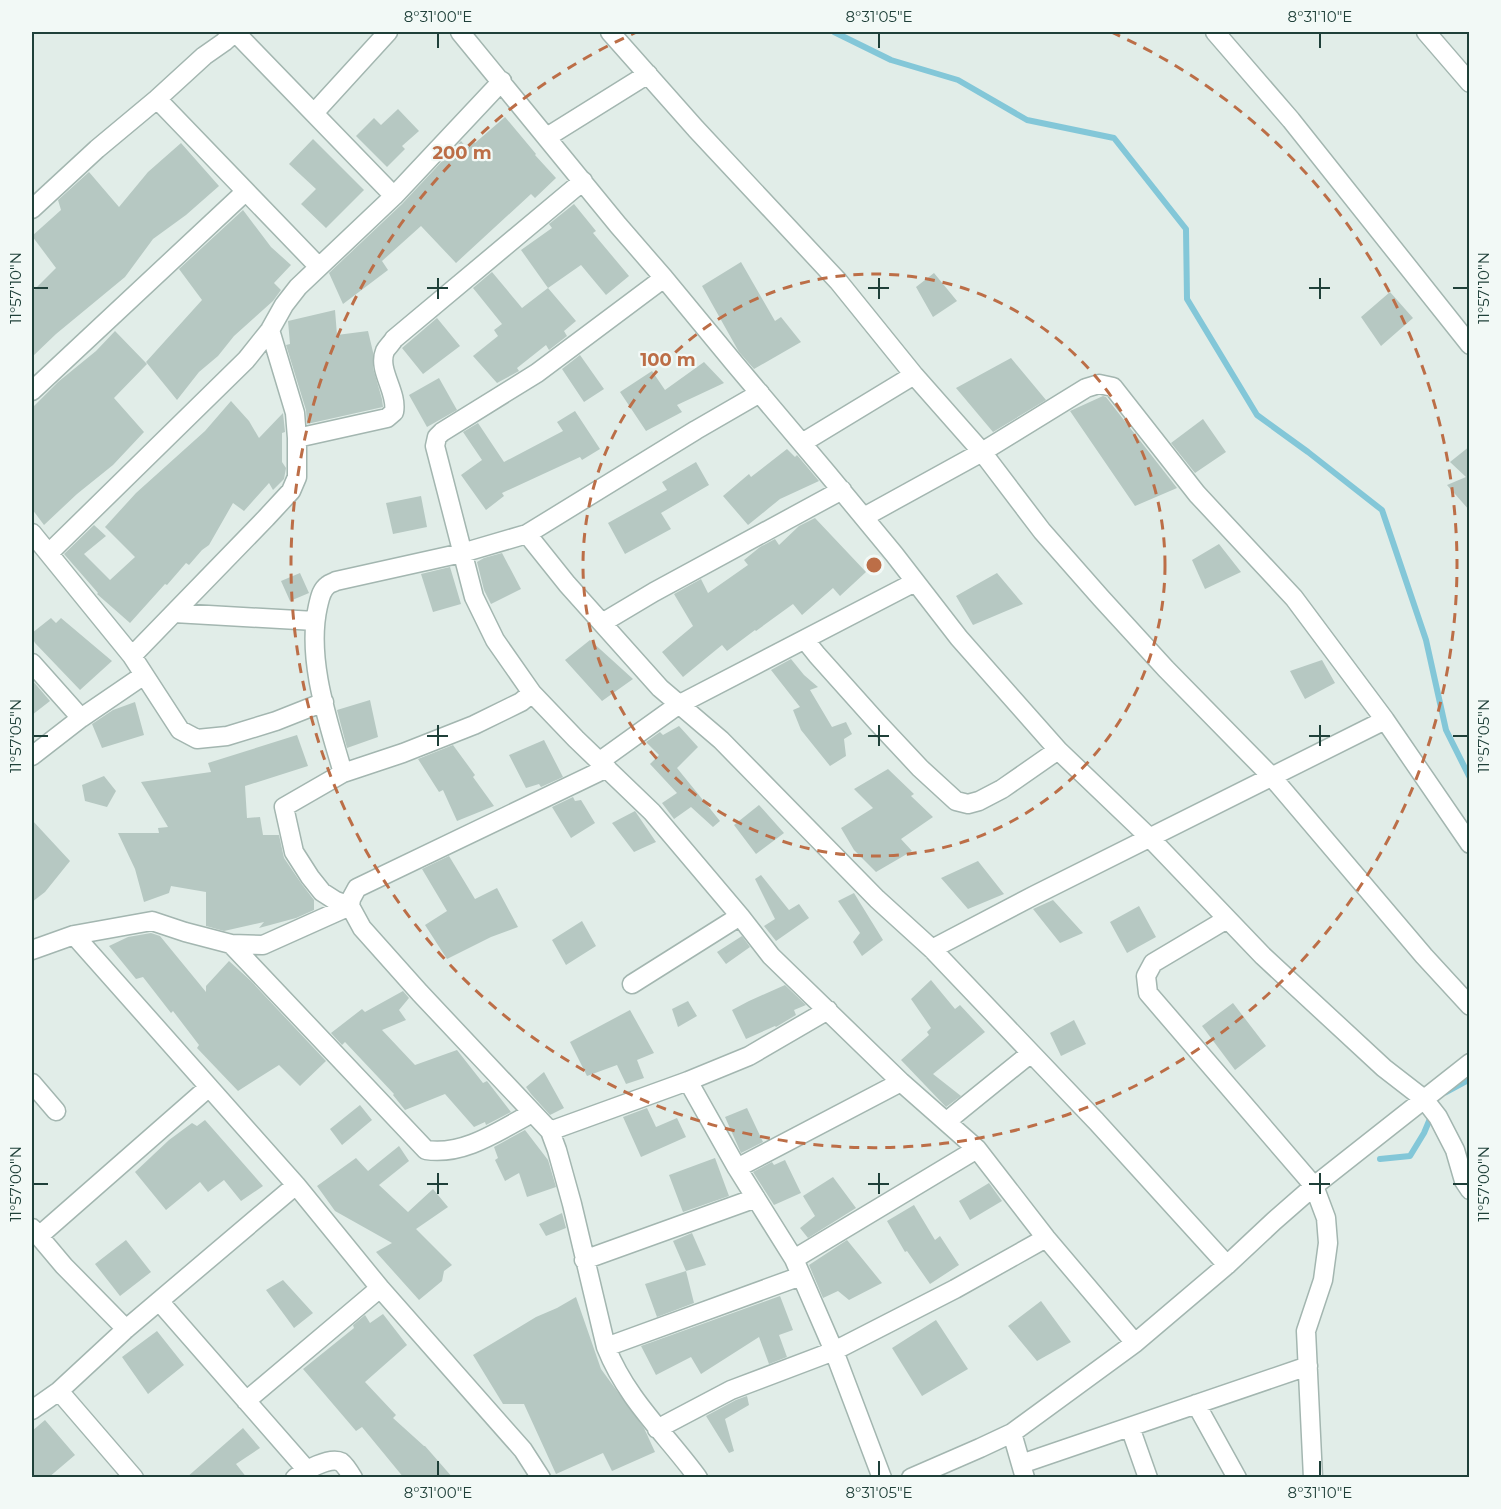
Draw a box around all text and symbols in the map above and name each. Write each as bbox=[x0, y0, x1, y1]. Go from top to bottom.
text: 8°31'00"E bbox=[404, 7, 472, 26]
text: 8°31'05"E bbox=[845, 7, 913, 26]
text: 8°31'10"E bbox=[1288, 7, 1352, 26]
text: 200 m bbox=[432, 142, 492, 164]
text: 11°57'10"N bbox=[6, 252, 25, 324]
text: 11°57'10"N bbox=[1474, 252, 1493, 324]
text: 100 m bbox=[640, 349, 696, 371]
centre of rings bbox=[864, 555, 884, 575]
text: 11°57'05"N bbox=[6, 699, 25, 773]
text: 11°57'05"N bbox=[1474, 699, 1493, 773]
text: 11°57'00"N bbox=[6, 1146, 25, 1222]
text: 11°57'00"N bbox=[1474, 1146, 1493, 1222]
text: 8°31'00"E bbox=[404, 1483, 472, 1502]
text: 8°31'05"E bbox=[845, 1483, 913, 1502]
text: 8°31'10"E bbox=[1288, 1483, 1352, 1502]

